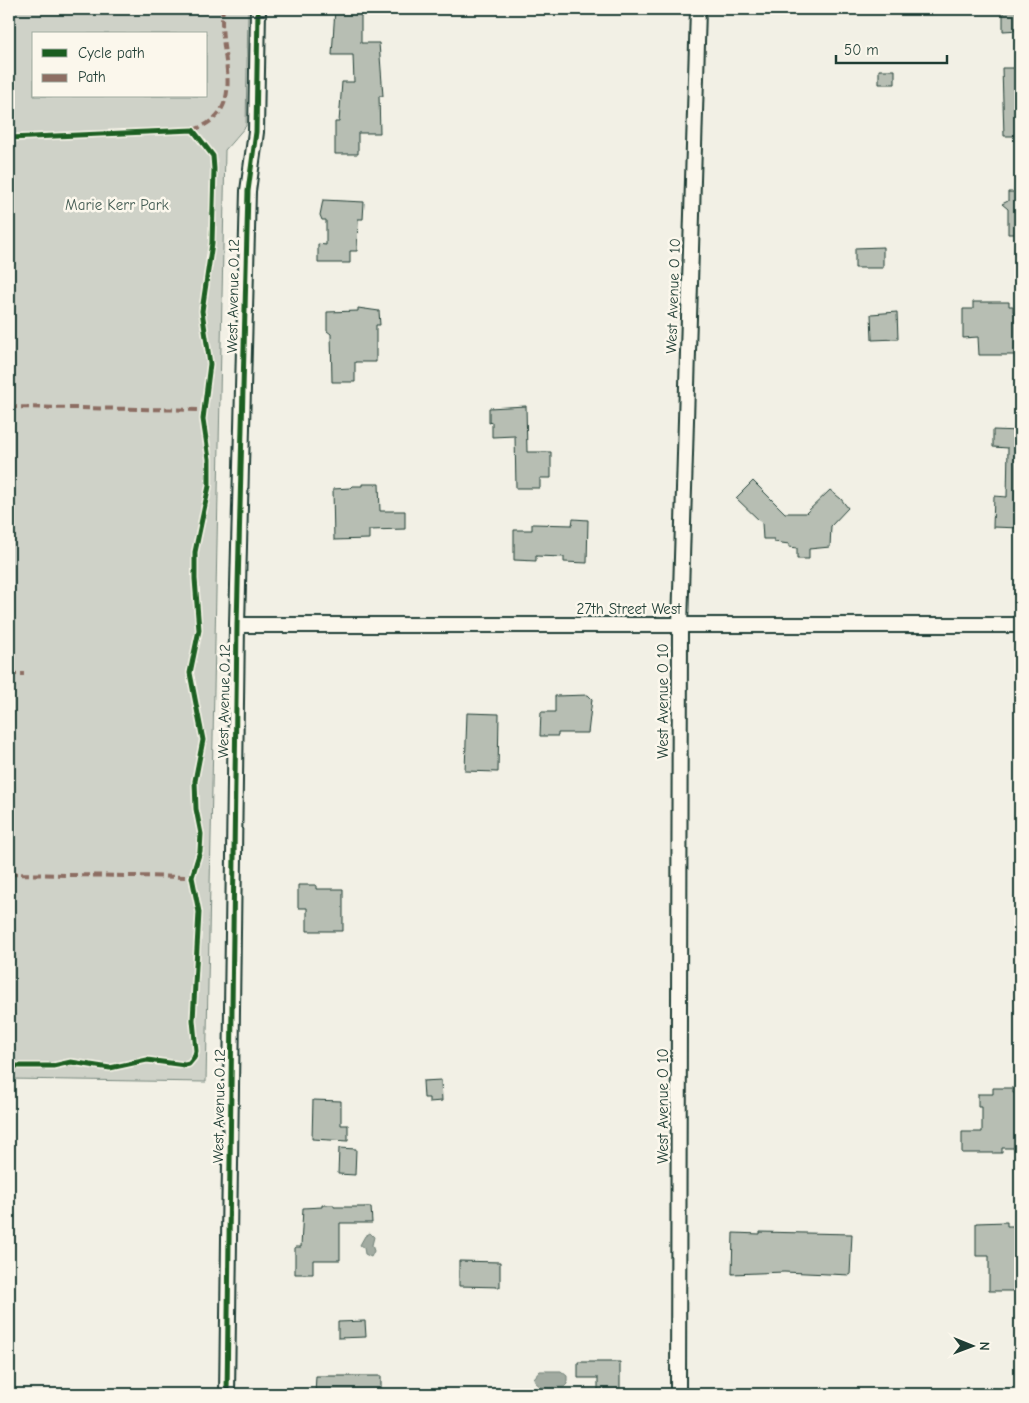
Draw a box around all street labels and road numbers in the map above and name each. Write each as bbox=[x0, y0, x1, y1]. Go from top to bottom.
street label: West Avenue O 10 bbox=[662, 238, 684, 354]
street label: West Avenue O 12 bbox=[223, 239, 243, 353]
street label: 27th Street West bbox=[577, 600, 682, 618]
street label: West Avenue O 10 bbox=[654, 643, 672, 759]
street label: West Avenue O 12 bbox=[214, 644, 234, 758]
street label: West Avenue O 10 bbox=[654, 1048, 672, 1164]
street label: West Avenue O 12 bbox=[209, 1049, 229, 1163]

